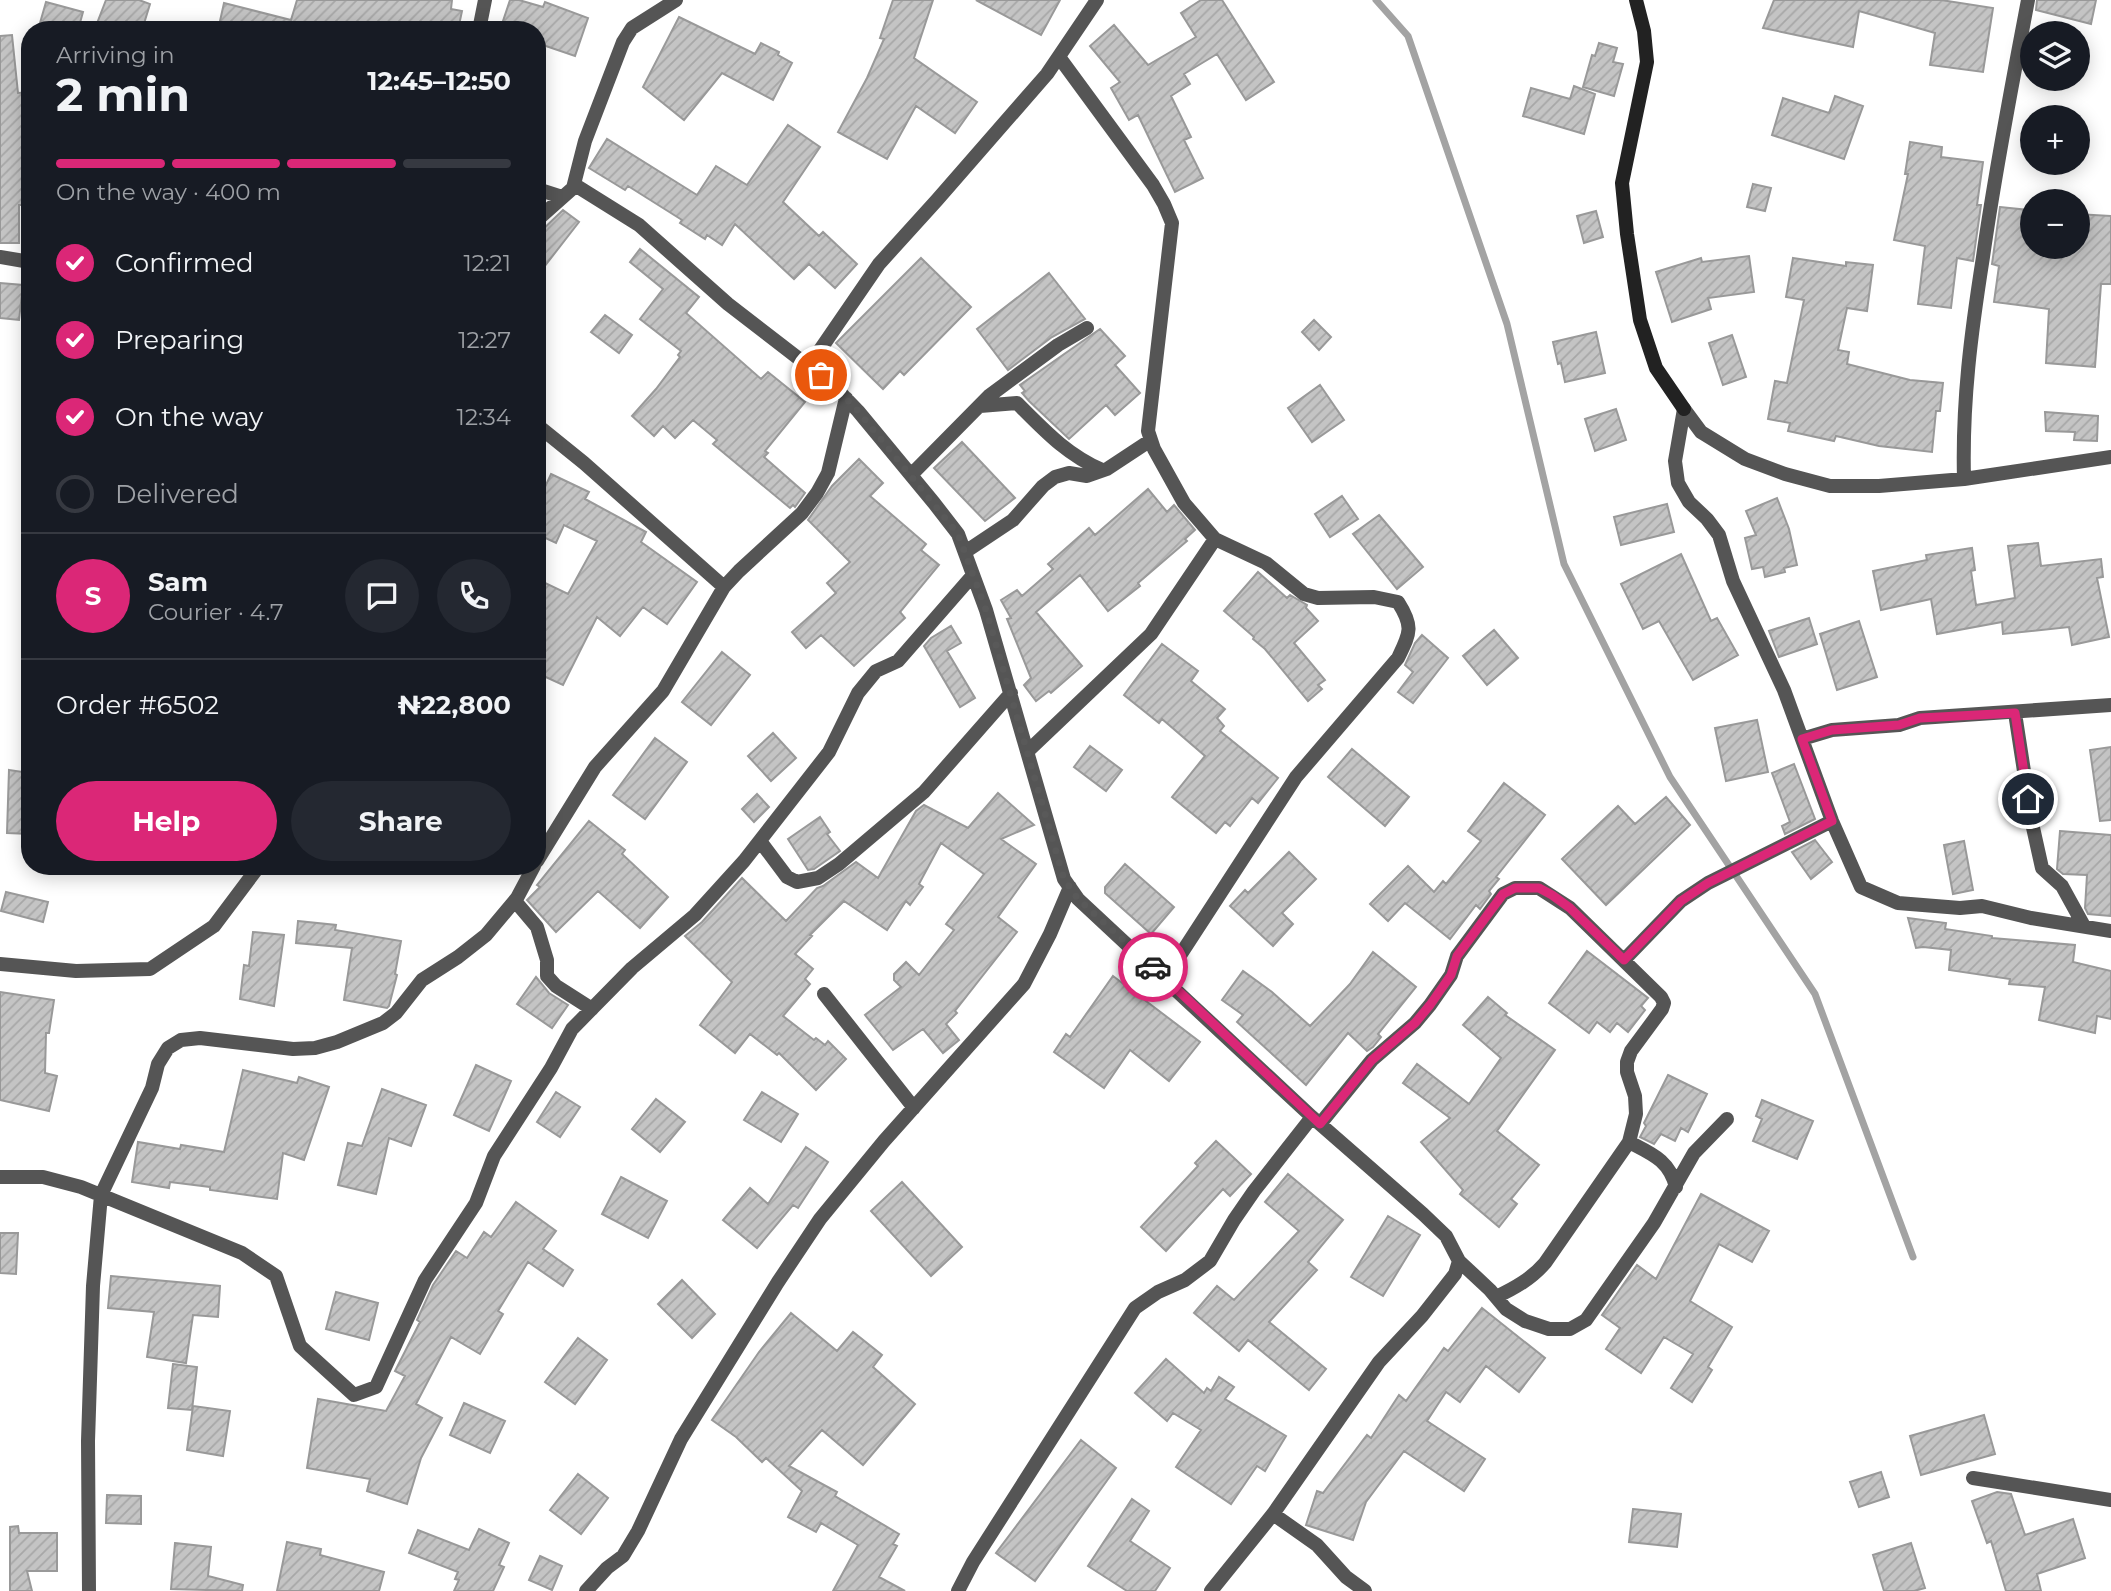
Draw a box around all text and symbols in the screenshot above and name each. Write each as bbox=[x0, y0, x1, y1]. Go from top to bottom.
map controls bbox=[2020, 21, 2090, 259]
button: layers bbox=[2020, 21, 2090, 91]
text: Arriving in bbox=[56, 41, 175, 69]
text: 12:45–12:50 bbox=[367, 65, 511, 97]
text: 2 min bbox=[56, 66, 190, 123]
button: + bbox=[2020, 105, 2090, 175]
text: On the way · 400 m bbox=[56, 178, 281, 206]
button: − bbox=[2020, 189, 2090, 259]
icon: check bbox=[56, 244, 94, 282]
text: Confirmed bbox=[115, 247, 254, 279]
text: 12:21 bbox=[463, 249, 511, 277]
icon: check bbox=[56, 321, 94, 359]
text: Preparing bbox=[115, 324, 244, 356]
text: 12:27 bbox=[458, 326, 511, 354]
pin bbox=[791, 345, 851, 405]
icon: bag bbox=[802, 356, 840, 394]
icon: check bbox=[56, 398, 94, 436]
text: On the way bbox=[115, 401, 263, 433]
text: 12:34 bbox=[457, 403, 511, 431]
text: Delivered bbox=[115, 478, 239, 510]
button: chat bbox=[345, 559, 419, 633]
button: phone bbox=[437, 559, 511, 633]
text: Sam bbox=[148, 566, 208, 598]
text: S bbox=[85, 580, 101, 612]
text: Courier · 4.7 bbox=[148, 598, 284, 626]
text: Order #6502 bbox=[56, 689, 219, 721]
text: ₦22,800 bbox=[397, 689, 511, 721]
pin bbox=[1998, 769, 2058, 829]
icon: home bbox=[2009, 780, 2047, 818]
button: Help bbox=[56, 781, 277, 861]
button: Share bbox=[291, 781, 511, 861]
courier bbox=[1118, 932, 1188, 1002]
icon: car bbox=[1134, 948, 1172, 986]

